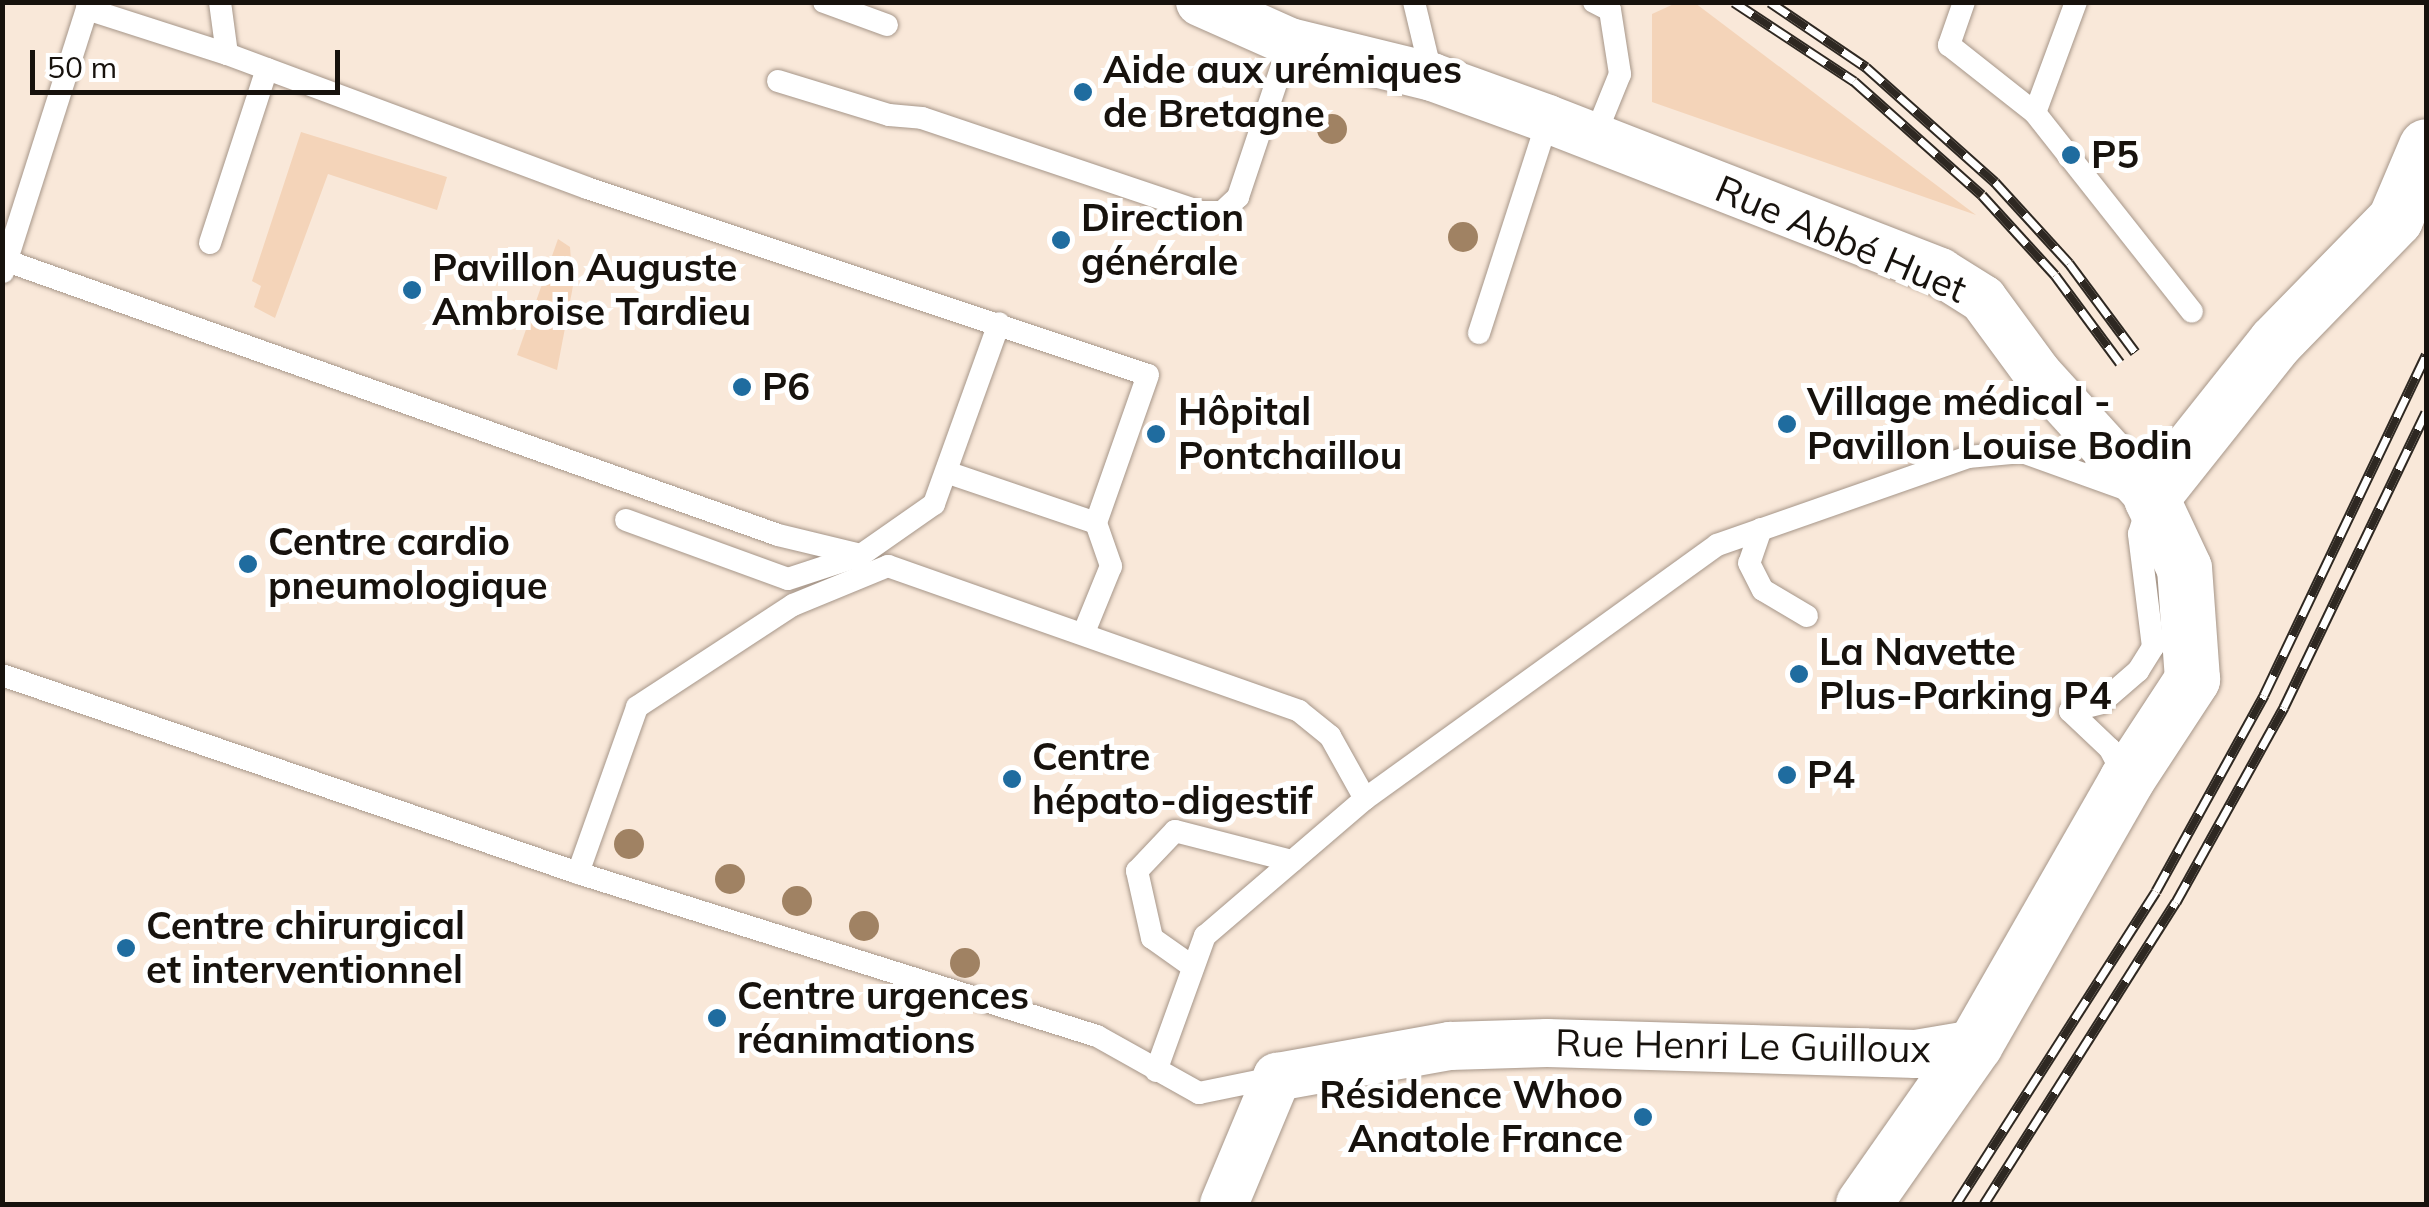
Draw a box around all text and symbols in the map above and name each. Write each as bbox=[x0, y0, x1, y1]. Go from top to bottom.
scale bar bbox=[35, 30, 345, 92]
place label: Aide aux urémiques de Bretagne bbox=[1103, 47, 1462, 136]
text: 50 m bbox=[47, 48, 117, 86]
marker: Aide aux urémiques de Bretagne bbox=[1072, 81, 1094, 103]
place label: P5 bbox=[2091, 132, 2139, 178]
marker: P5 bbox=[2060, 144, 2082, 166]
street label: Rue Abbé Huet bbox=[1709, 166, 1973, 312]
place label: Direction générale bbox=[1081, 195, 1244, 284]
marker: Direction générale bbox=[1050, 229, 1072, 251]
place label: Pavillon Auguste Ambroise Tardieu bbox=[432, 245, 751, 334]
marker: Pavillon Auguste Ambroise Tardieu bbox=[401, 279, 423, 301]
place label: P6 bbox=[762, 364, 810, 410]
marker: P6 bbox=[731, 376, 753, 398]
place label: Village médical - Pavillon Louise Bodin bbox=[1807, 379, 2193, 468]
place label: Hôpital Pontchaillou bbox=[1178, 389, 1403, 478]
marker: Village médical - Pavillon Louise Bodin bbox=[1776, 413, 1798, 435]
marker: Hôpital Pontchaillou bbox=[1143, 421, 1169, 447]
place label: Centre cardio pneumologique bbox=[268, 519, 548, 608]
marker: Centre cardio pneumologique bbox=[237, 553, 259, 575]
place label: La Navette Plus-Parking P4 bbox=[1819, 629, 2111, 718]
marker: La Navette Plus-Parking P4 bbox=[1788, 663, 1810, 685]
place label: Centre hépato-digestif bbox=[1032, 734, 1312, 824]
place label: P4 bbox=[1807, 752, 1855, 798]
marker: P4 bbox=[1776, 764, 1798, 786]
marker: Centre hépato-digestif bbox=[1001, 768, 1023, 790]
place label: Centre chirurgical et interventionnel bbox=[146, 903, 465, 992]
marker: Centre chirurgical et interventionnel bbox=[115, 937, 137, 959]
place label: Centre urgences réanimations bbox=[737, 973, 1029, 1062]
marker: Centre urgences réanimations bbox=[706, 1007, 728, 1029]
street label: Rue Henri Le Guilloux bbox=[1555, 1020, 1931, 1072]
place label: Résidence Whoo Anatole France bbox=[1319, 1072, 1623, 1162]
marker: Résidence Whoo Anatole France bbox=[1632, 1106, 1654, 1128]

